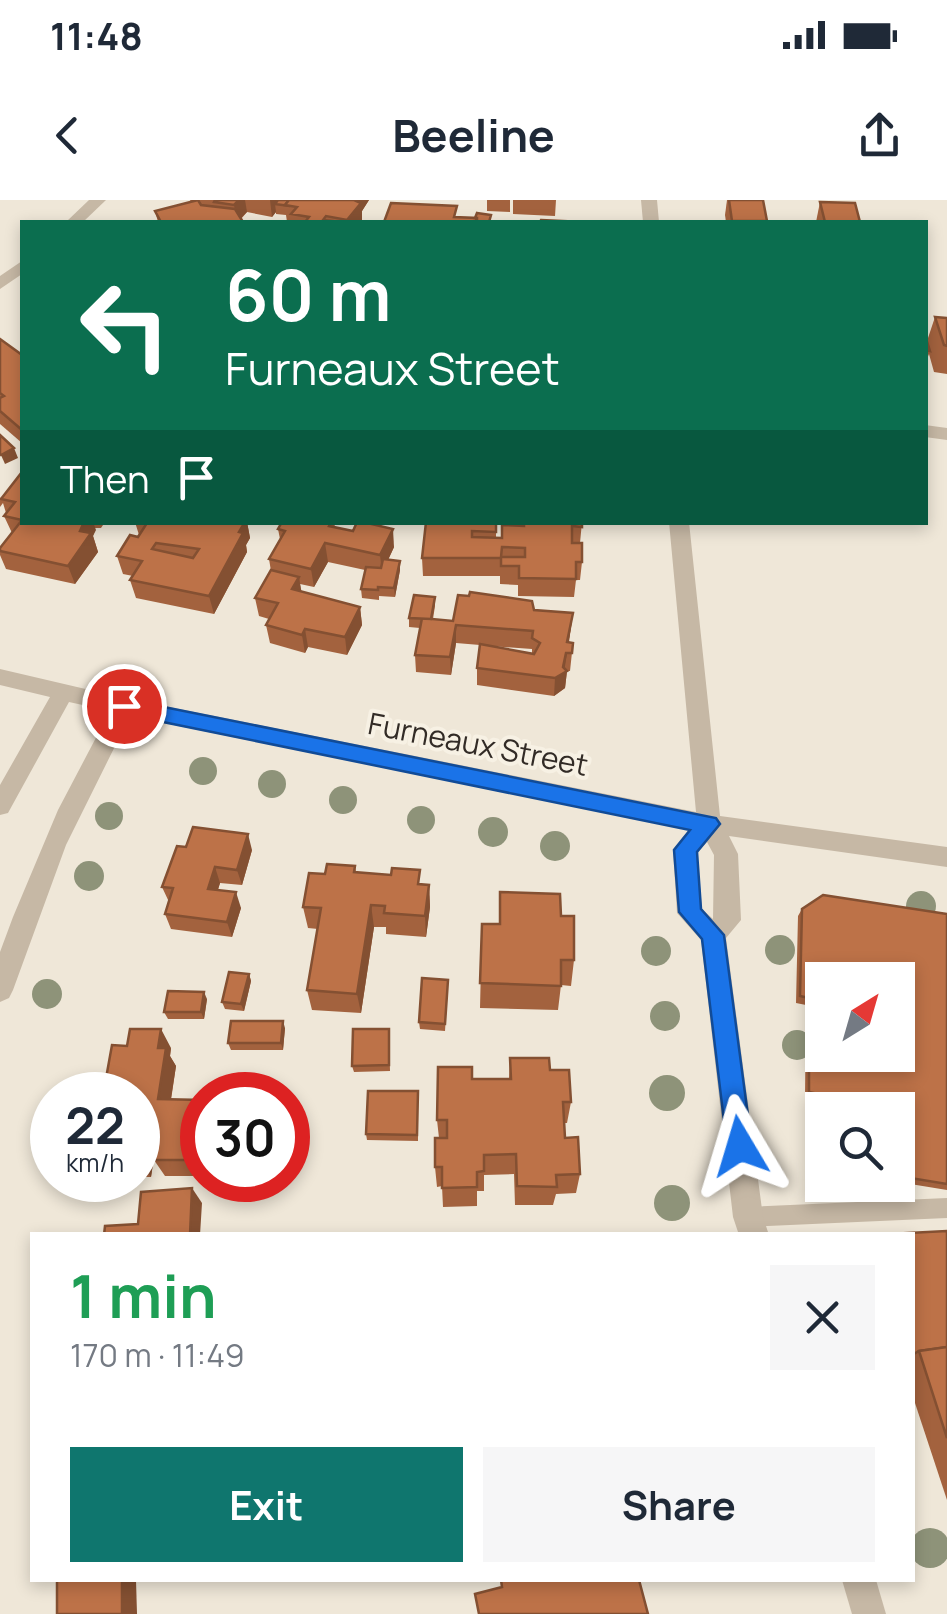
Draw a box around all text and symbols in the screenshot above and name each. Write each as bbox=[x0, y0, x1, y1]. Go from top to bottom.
text: 11:48 bbox=[50, 9, 143, 61]
text: Beeline bbox=[392, 104, 555, 166]
icon: back bbox=[40, 108, 95, 163]
icon: share bbox=[852, 108, 907, 163]
text: 60 m bbox=[225, 246, 392, 342]
icon: left bbox=[60, 260, 190, 390]
text: Furneaux Street bbox=[225, 337, 560, 399]
icon: arrive bbox=[169, 450, 224, 505]
text: Then bbox=[60, 452, 149, 504]
pin bbox=[82, 664, 167, 749]
icon: arrive bbox=[97, 679, 152, 734]
street label: Furneaux Street bbox=[365, 702, 592, 785]
north arrow bbox=[805, 962, 915, 1072]
map controls bbox=[805, 962, 915, 1202]
speed limit sign: 30 bbox=[180, 1072, 310, 1202]
text: 22 bbox=[65, 1091, 125, 1159]
button: search bbox=[805, 1092, 915, 1202]
position arrow bbox=[688, 1094, 792, 1198]
text: km/h bbox=[66, 1145, 124, 1180]
text: 1 min bbox=[70, 1254, 217, 1336]
button: close bbox=[770, 1265, 875, 1370]
text: 170 m · 11:49 bbox=[70, 1333, 245, 1377]
button: Exit bbox=[70, 1447, 463, 1562]
button: Share bbox=[483, 1447, 875, 1562]

